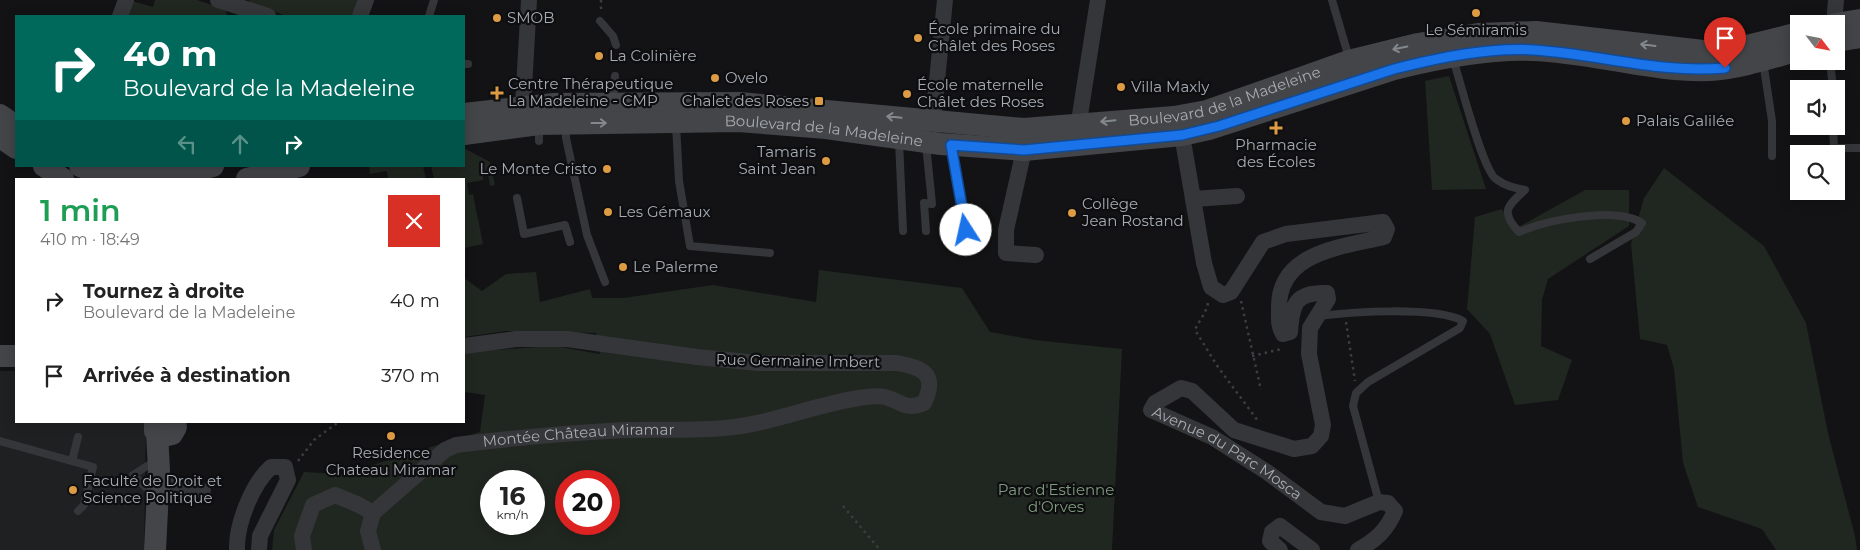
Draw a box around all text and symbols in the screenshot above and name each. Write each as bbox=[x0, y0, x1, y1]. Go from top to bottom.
marker: Le Sémiramis bbox=[1470, 7, 1482, 19]
place label: SMOB bbox=[507, 8, 554, 27]
marker: SMOB bbox=[491, 12, 503, 24]
north arrow bbox=[1790, 15, 1845, 70]
map controls bbox=[1790, 15, 1845, 200]
pin bbox=[1704, 17, 1746, 68]
place label: École primaire du Châlet des Roses bbox=[928, 19, 1061, 55]
place label: Le Sémiramis bbox=[1425, 20, 1527, 39]
icon: arrive bbox=[1711, 24, 1739, 52]
text: 40 m bbox=[123, 32, 218, 75]
marker: École primaire du Châlet des Roses bbox=[912, 32, 924, 44]
icon: right bbox=[40, 35, 105, 100]
one-way arrow bbox=[1640, 40, 1656, 50]
one-way arrow bbox=[1392, 44, 1408, 53]
place label: La Colinière bbox=[609, 46, 697, 65]
marker: La Colinière bbox=[593, 50, 605, 62]
street label: Boulevard de la Madeleine bbox=[1128, 62, 1323, 130]
place label: Ovelo bbox=[725, 68, 768, 87]
marker: Ovelo bbox=[709, 72, 721, 84]
place label: Centre Thérapeutique La Madeleine - CMP bbox=[508, 74, 673, 110]
text: Boulevard de la Madeleine bbox=[123, 75, 415, 102]
place label: École maternelle Châlet des Roses bbox=[917, 75, 1044, 111]
place label: Villa Maxly bbox=[1131, 77, 1210, 96]
button: sound bbox=[1790, 80, 1845, 135]
marker: Villa Maxly bbox=[1115, 81, 1127, 93]
marker: Centre Thérapeutique La Madeleine - CMP bbox=[490, 86, 504, 100]
marker: École maternelle Châlet des Roses bbox=[901, 88, 913, 100]
place label: Chalet des Roses bbox=[682, 91, 809, 110]
marker: Chalet des Roses bbox=[813, 95, 825, 107]
street label: Boulevard de la Madeleine bbox=[725, 111, 924, 150]
place label: Palais Galilée bbox=[1636, 111, 1734, 130]
one-way arrow bbox=[887, 112, 903, 122]
marker: Palais Galilée bbox=[1620, 115, 1632, 127]
one-way arrow bbox=[1101, 116, 1117, 126]
one-way arrow bbox=[591, 118, 607, 128]
marker: Pharmacie des Écoles bbox=[1270, 122, 1282, 134]
icon: left bbox=[173, 130, 201, 158]
icon: ahead bbox=[226, 130, 254, 158]
icon: right bbox=[279, 130, 307, 158]
place label: Pharmacie des Écoles bbox=[1235, 135, 1317, 171]
place label: Tamaris Saint Jean bbox=[738, 142, 816, 178]
button: search bbox=[1790, 145, 1845, 200]
marker: Tamaris Saint Jean bbox=[820, 155, 832, 167]
place label: Le Monte Cristo bbox=[480, 159, 597, 178]
marker: Le Monte Cristo bbox=[601, 163, 613, 175]
text: 1 min bbox=[40, 192, 121, 229]
place label: Collège Jean Rostand bbox=[1081, 194, 1184, 230]
button: close bbox=[388, 195, 440, 247]
place label: Les Gémaux bbox=[618, 202, 711, 221]
position arrow bbox=[939, 203, 991, 255]
marker: Les Gémaux bbox=[602, 206, 614, 218]
marker: Collège Jean Rostand bbox=[1066, 207, 1078, 219]
text: 410 m · 18:49 bbox=[40, 230, 140, 249]
place label: Le Palerme bbox=[633, 257, 718, 276]
marker: Le Palerme bbox=[617, 261, 629, 273]
text: Tournez à droite bbox=[83, 280, 244, 303]
icon: right bbox=[40, 287, 68, 315]
text: 40 m bbox=[390, 289, 440, 312]
text: Boulevard de la Madeleine bbox=[83, 303, 295, 322]
street label: Rue Germaine Imbert bbox=[716, 350, 880, 371]
icon: arrive bbox=[40, 362, 68, 390]
text: Arrivée à destination bbox=[83, 364, 291, 387]
text: 370 m bbox=[381, 364, 440, 387]
street label: Avenue du Parc Mosca bbox=[1149, 402, 1306, 504]
street label: Montée Château Miramar bbox=[482, 420, 674, 451]
marker: Residence Chateau Miramar bbox=[385, 430, 397, 442]
place label: Residence Chateau Miramar bbox=[326, 443, 456, 479]
speed limit sign: 20 bbox=[555, 470, 620, 535]
place label: Faculté de Droit et Science Politique bbox=[83, 471, 222, 507]
park label: Parc d'Estienne d'Orves bbox=[998, 480, 1114, 516]
text: 16 bbox=[500, 481, 525, 511]
marker: Faculté de Droit et Science Politique bbox=[67, 484, 79, 496]
text: km/h bbox=[496, 507, 529, 522]

